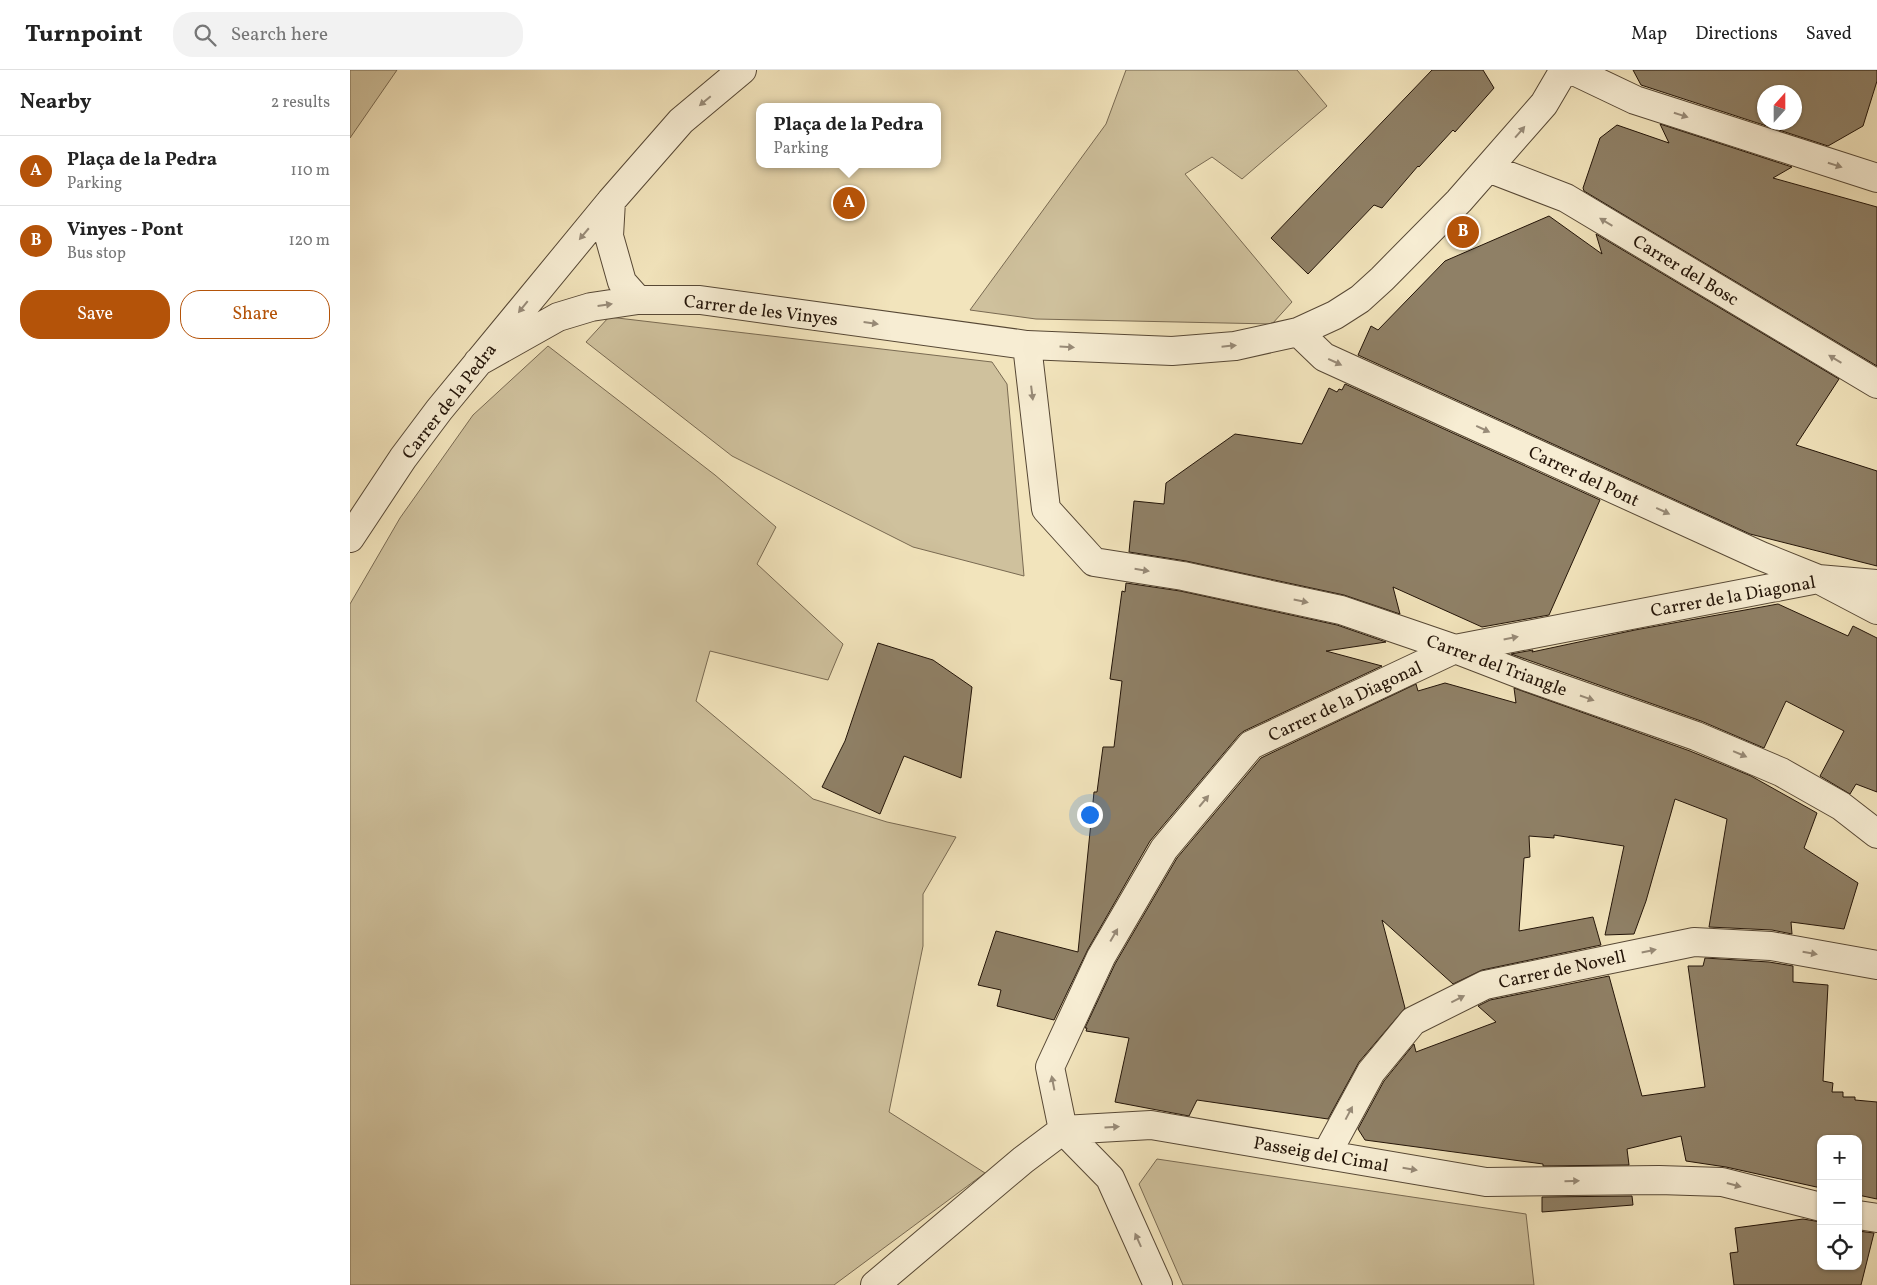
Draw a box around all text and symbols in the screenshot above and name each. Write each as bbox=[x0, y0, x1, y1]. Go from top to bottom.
search box bbox=[173, 12, 523, 57]
text: Turnpoint bbox=[25, 18, 143, 52]
icon: search bbox=[191, 21, 219, 49]
text: Search here bbox=[231, 22, 328, 48]
text: Map bbox=[1631, 22, 1667, 47]
text: Directions bbox=[1695, 22, 1778, 47]
text: Saved bbox=[1806, 22, 1852, 47]
north arrow bbox=[1757, 85, 1802, 130]
text: Nearby bbox=[20, 88, 91, 117]
text: 2 results bbox=[271, 92, 330, 114]
one-way arrow bbox=[698, 96, 711, 107]
popup bbox=[756, 103, 941, 168]
one-way arrow bbox=[1674, 111, 1689, 119]
text: Plaça de la Pedra bbox=[773, 112, 924, 138]
one-way arrow bbox=[1514, 126, 1526, 138]
text: Parking bbox=[773, 138, 829, 160]
text: Plaça de la Pedra bbox=[67, 147, 217, 173]
text: A bbox=[30, 160, 42, 182]
text: 110 m bbox=[291, 160, 330, 182]
one-way arrow bbox=[1828, 161, 1843, 169]
text: Parking bbox=[67, 173, 122, 195]
pin: A bbox=[833, 184, 865, 222]
pin: B bbox=[1447, 213, 1479, 251]
text: Vinyes - Pont bbox=[67, 217, 183, 243]
one-way arrow bbox=[1599, 218, 1612, 227]
one-way arrow bbox=[578, 227, 589, 240]
text: B bbox=[31, 230, 41, 252]
text: 120 m bbox=[288, 230, 330, 252]
street label: Carrer del Bosc bbox=[1627, 230, 1743, 313]
text: Bus stop bbox=[67, 243, 126, 265]
button: Save bbox=[20, 290, 170, 339]
button: Share bbox=[180, 290, 330, 339]
street label: Carrer de les Vinyes bbox=[682, 290, 839, 333]
one-way arrow bbox=[518, 300, 529, 313]
one-way arrow bbox=[598, 300, 614, 308]
one-way arrow bbox=[863, 320, 879, 328]
street label: Carrer de la Pedra bbox=[397, 339, 503, 465]
one-way arrow bbox=[1221, 342, 1237, 350]
one-way arrow bbox=[1059, 344, 1075, 352]
one-way arrow bbox=[1829, 355, 1842, 364]
one-way arrow bbox=[1328, 358, 1342, 366]
one-way arrow bbox=[1028, 385, 1036, 401]
one-way arrow bbox=[1476, 426, 1490, 434]
street label: Carrer del Pont bbox=[1524, 441, 1643, 514]
one-way arrow bbox=[1656, 508, 1670, 516]
one-way arrow bbox=[1134, 566, 1150, 574]
street label: Carrer de la Diagonal bbox=[1649, 571, 1818, 624]
one-way arrow bbox=[1293, 597, 1309, 605]
street label: Carrer del Triangle bbox=[1423, 629, 1570, 703]
one-way arrow bbox=[1503, 634, 1518, 642]
street label: Carrer de la Diagonal bbox=[1265, 656, 1427, 749]
one-way arrow bbox=[1580, 695, 1595, 702]
one-way arrow bbox=[1733, 751, 1747, 759]
one-way arrow bbox=[1199, 794, 1210, 807]
your location bbox=[1077, 802, 1103, 828]
one-way arrow bbox=[1109, 928, 1118, 942]
street label: Carrer de Novell bbox=[1497, 945, 1628, 996]
one-way arrow bbox=[1641, 947, 1656, 955]
one-way arrow bbox=[1802, 950, 1818, 958]
one-way arrow bbox=[1451, 995, 1465, 1003]
one-way arrow bbox=[1049, 1074, 1057, 1090]
one-way arrow bbox=[1345, 1105, 1353, 1120]
one-way arrow bbox=[1104, 1123, 1120, 1131]
street label: Passeig del Cimal bbox=[1251, 1131, 1390, 1180]
map controls bbox=[1817, 1135, 1862, 1270]
button: + bbox=[1817, 1135, 1862, 1180]
one-way arrow bbox=[1403, 1166, 1419, 1174]
one-way arrow bbox=[1564, 1177, 1580, 1185]
button: − bbox=[1817, 1180, 1862, 1225]
one-way arrow bbox=[1726, 1181, 1741, 1189]
button: locate bbox=[1817, 1225, 1862, 1270]
one-way arrow bbox=[1134, 1233, 1142, 1247]

